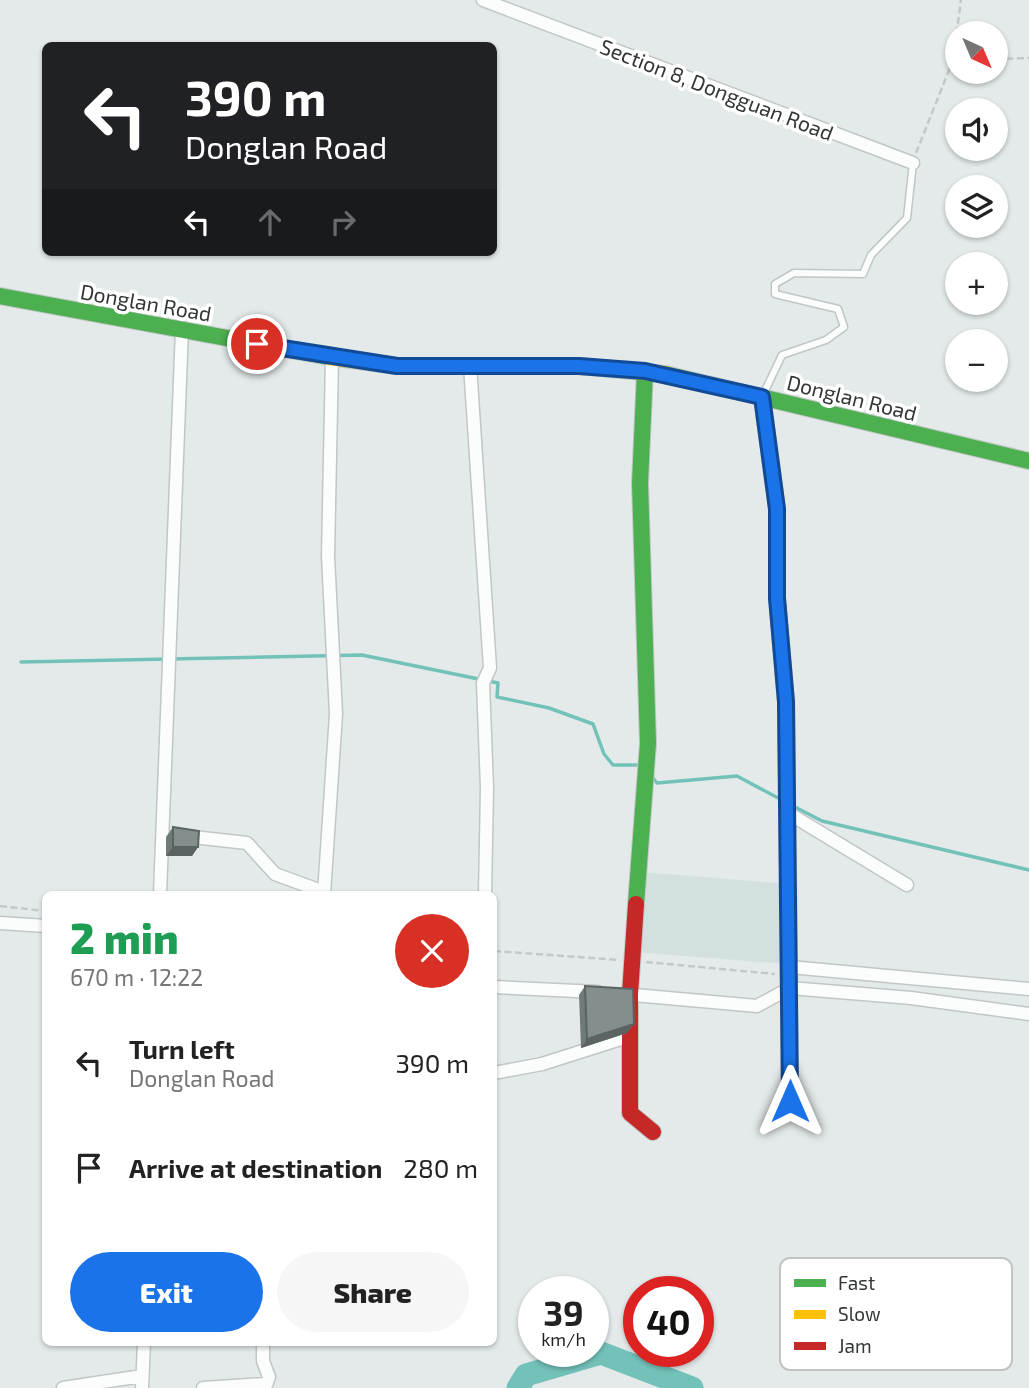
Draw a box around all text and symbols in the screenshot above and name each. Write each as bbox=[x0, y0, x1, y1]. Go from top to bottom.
north arrow bbox=[945, 21, 1008, 84]
map controls bbox=[945, 21, 1008, 392]
street label: Section 8, Dongguan Road bbox=[597, 33, 837, 145]
text: 390 m bbox=[185, 67, 326, 126]
icon: left bbox=[70, 70, 161, 161]
button: sound bbox=[945, 98, 1008, 161]
text: Donglan Road bbox=[185, 127, 387, 165]
button: layers bbox=[945, 175, 1008, 238]
icon: left bbox=[178, 203, 216, 241]
icon: ahead bbox=[251, 203, 289, 241]
icon: right bbox=[324, 203, 362, 241]
button: + bbox=[945, 252, 1008, 315]
street label: Donglan Road bbox=[78, 278, 214, 326]
pin bbox=[227, 314, 287, 374]
icon: arrive bbox=[238, 325, 276, 363]
button: − bbox=[945, 329, 1008, 392]
street label: Donglan Road bbox=[785, 369, 919, 425]
text: 2 min bbox=[70, 912, 179, 962]
button: close bbox=[395, 914, 469, 988]
text: 670 m · 12:22 bbox=[70, 963, 203, 991]
text: Turn left bbox=[129, 1033, 235, 1064]
icon: left bbox=[70, 1044, 108, 1082]
text: 390 m bbox=[395, 1047, 469, 1078]
text: Donglan Road bbox=[129, 1064, 274, 1092]
position arrow bbox=[753, 1064, 827, 1138]
icon: arrive bbox=[70, 1149, 108, 1187]
text: Arrive at destination bbox=[129, 1152, 382, 1183]
text: 280 m bbox=[403, 1152, 478, 1183]
button: Exit bbox=[70, 1252, 263, 1332]
button: Share bbox=[277, 1252, 469, 1332]
legend bbox=[780, 1258, 1012, 1370]
text: Fast bbox=[838, 1271, 875, 1294]
speed limit sign: 40 bbox=[623, 1276, 714, 1367]
text: 39 bbox=[543, 1291, 584, 1333]
text: Slow bbox=[838, 1302, 881, 1325]
text: km/h bbox=[541, 1328, 586, 1350]
text: Jam bbox=[838, 1334, 872, 1357]

